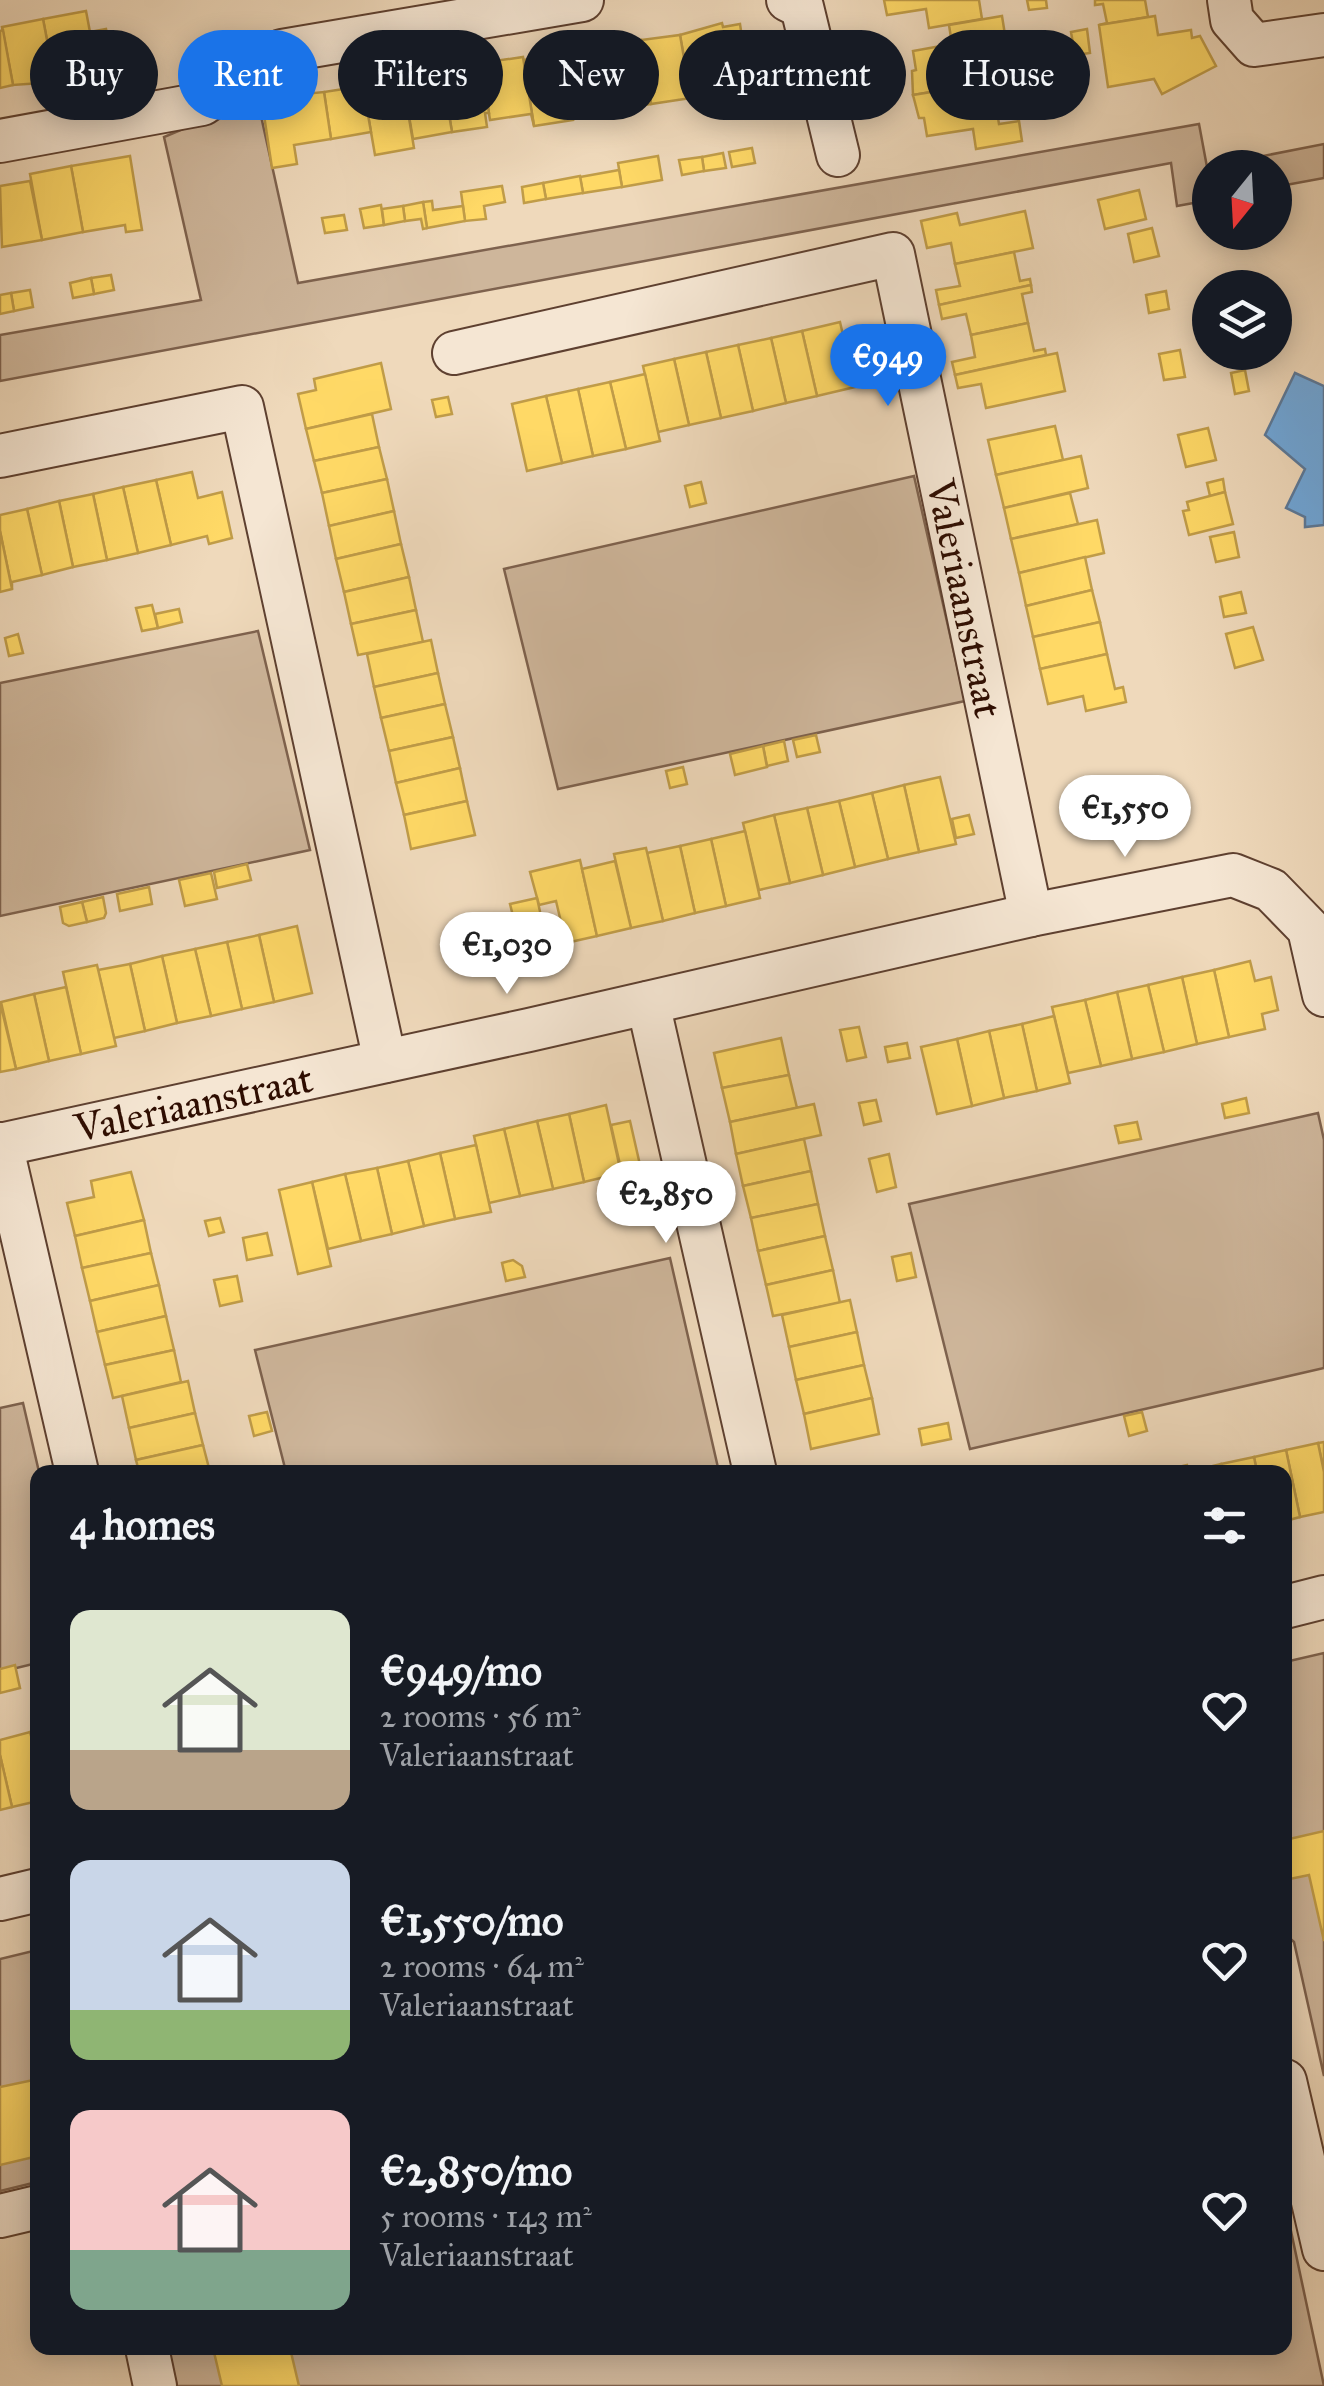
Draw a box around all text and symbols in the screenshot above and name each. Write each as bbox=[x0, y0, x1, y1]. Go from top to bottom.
chip: Buy bbox=[30, 30, 158, 120]
chip: Rent bbox=[178, 30, 318, 120]
chip: Filters bbox=[338, 30, 503, 120]
chip: New bbox=[523, 30, 659, 120]
chip: Apartment bbox=[679, 30, 906, 120]
chip: House bbox=[926, 30, 1090, 120]
north arrow bbox=[1192, 150, 1292, 250]
map controls bbox=[1192, 150, 1292, 370]
button: layers bbox=[1192, 270, 1292, 370]
pin: €949 bbox=[829, 324, 947, 409]
text: €949 bbox=[852, 337, 924, 376]
street label: Valeriaanstraat bbox=[916, 474, 1014, 722]
pin: €1,550 bbox=[1044, 775, 1206, 860]
text: €1,550 bbox=[1081, 788, 1169, 827]
pin: €1,030 bbox=[426, 912, 588, 997]
text: €1,030 bbox=[462, 925, 552, 964]
street label: Valeriaanstraat bbox=[69, 1053, 317, 1153]
pin: €2,850 bbox=[585, 1161, 747, 1246]
text: €2,850 bbox=[619, 1174, 713, 1213]
icon: filters bbox=[1197, 1498, 1252, 1553]
text: 4 homes bbox=[70, 1499, 215, 1551]
text: €949/mo bbox=[380, 1645, 542, 1697]
icon: home bbox=[150, 1650, 270, 1770]
icon: heart bbox=[1197, 1683, 1252, 1738]
text: 2 rooms · 56 m² bbox=[380, 1697, 581, 1736]
text: Valeriaanstraat bbox=[380, 1736, 574, 1775]
text: €1,550/mo bbox=[380, 1895, 564, 1947]
icon: home bbox=[150, 1900, 270, 2020]
icon: heart bbox=[1197, 1933, 1252, 1988]
text: 2 rooms · 64 m² bbox=[380, 1947, 584, 1986]
text: Valeriaanstraat bbox=[380, 1986, 574, 2025]
text: €2,850/mo bbox=[380, 2145, 572, 2197]
icon: home bbox=[150, 2150, 270, 2270]
icon: heart bbox=[1197, 2183, 1252, 2238]
text: 5 rooms · 143 m² bbox=[380, 2197, 592, 2236]
text: Valeriaanstraat bbox=[380, 2236, 574, 2275]

